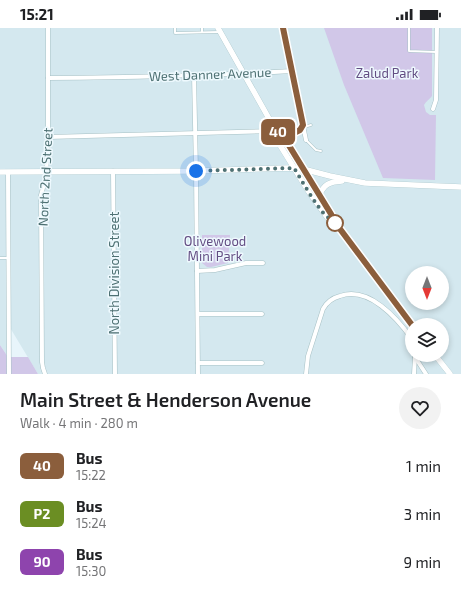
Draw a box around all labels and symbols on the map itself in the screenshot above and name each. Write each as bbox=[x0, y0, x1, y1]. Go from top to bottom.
street label: West Danner Avenue bbox=[149, 64, 271, 84]
park label: Zalud Park bbox=[356, 65, 419, 81]
line badge: 40 bbox=[260, 119, 296, 145]
street label: North 2nd Street bbox=[34, 127, 56, 227]
your location bbox=[186, 161, 206, 181]
street label: North Division Street bbox=[106, 211, 122, 334]
unlabelled marker bbox=[326, 214, 344, 232]
park label: Olivewood Mini Park bbox=[184, 233, 246, 264]
north arrow bbox=[405, 266, 449, 310]

